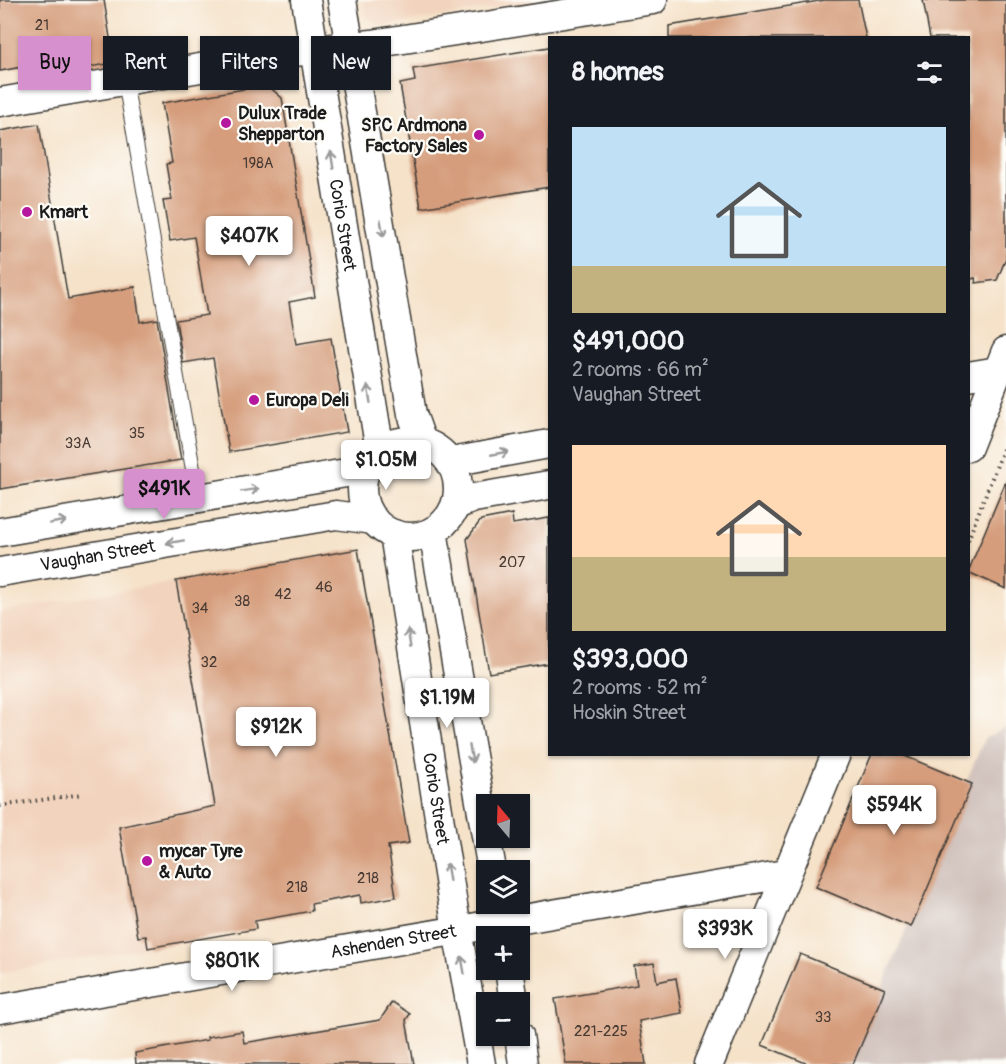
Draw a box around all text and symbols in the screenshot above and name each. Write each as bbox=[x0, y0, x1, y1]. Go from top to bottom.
house number: 21 bbox=[35, 16, 49, 35]
chip: Buy bbox=[18, 36, 91, 90]
chip: Rent bbox=[103, 36, 188, 90]
chip: Filters bbox=[200, 36, 299, 90]
chip: New bbox=[311, 36, 391, 90]
text: 8 homes bbox=[572, 56, 664, 88]
icon: filters bbox=[913, 56, 946, 89]
place label: Dulux Trade Shepparton bbox=[238, 102, 327, 146]
place label: SPC Ardmona Factory Sales bbox=[361, 114, 468, 158]
marker: Dulux Trade Shepparton bbox=[219, 116, 233, 130]
marker: SPC Ardmona Factory Sales bbox=[472, 128, 486, 142]
one-way arrow bbox=[326, 150, 337, 170]
house number: 198A bbox=[243, 154, 274, 173]
icon: home bbox=[705, 166, 813, 274]
street label: Corio Street bbox=[324, 177, 362, 273]
place label: Kmart bbox=[39, 201, 89, 224]
marker: Kmart bbox=[20, 205, 34, 219]
pin: $407K bbox=[207, 216, 291, 267]
one-way arrow bbox=[376, 217, 387, 237]
text: $407K bbox=[220, 223, 278, 248]
text: $491,000 bbox=[572, 325, 685, 357]
text: 2 rooms · 66 m² bbox=[572, 357, 709, 382]
text: Vaughan Street bbox=[572, 382, 701, 407]
one-way arrow bbox=[363, 384, 374, 404]
place label: Europa Deli bbox=[266, 389, 349, 412]
marker: Europa Deli bbox=[247, 393, 261, 407]
house number: 35 bbox=[129, 424, 145, 443]
house number: 33A bbox=[65, 434, 91, 453]
pin: $1.05M bbox=[337, 440, 435, 491]
text: $1.05M bbox=[355, 447, 417, 472]
one-way arrow bbox=[490, 447, 509, 458]
pin: $491K bbox=[122, 469, 206, 520]
text: $491K bbox=[138, 476, 190, 501]
one-way arrow bbox=[240, 484, 259, 495]
icon: home bbox=[705, 484, 813, 592]
one-way arrow bbox=[47, 516, 67, 527]
street label: Vaughan Street bbox=[38, 534, 158, 577]
one-way arrow bbox=[166, 537, 185, 548]
house number: 207 bbox=[499, 553, 525, 572]
house number: 46 bbox=[315, 578, 333, 597]
house number: 42 bbox=[274, 585, 292, 604]
house number: 38 bbox=[234, 592, 250, 611]
house number: 34 bbox=[191, 599, 209, 618]
one-way arrow bbox=[403, 629, 414, 649]
text: $393,000 bbox=[572, 643, 688, 675]
house number: 32 bbox=[201, 653, 217, 672]
text: 2 rooms · 52 m² bbox=[572, 675, 708, 700]
pin: $1.19M bbox=[398, 678, 496, 729]
text: $1.19M bbox=[419, 685, 475, 710]
text: Hoskin Street bbox=[572, 700, 686, 725]
pin: $912K bbox=[234, 707, 318, 758]
text: $912K bbox=[250, 714, 302, 739]
one-way arrow bbox=[466, 744, 477, 764]
street label: Corio Street bbox=[417, 751, 455, 847]
pin: $594K bbox=[852, 785, 936, 836]
text: $594K bbox=[866, 792, 922, 817]
north arrow bbox=[476, 794, 530, 848]
map controls bbox=[476, 794, 530, 1046]
place label: mycar Tyre & Auto bbox=[159, 840, 244, 884]
marker: mycar Tyre & Auto bbox=[140, 854, 154, 868]
button: layers bbox=[476, 860, 530, 914]
one-way arrow bbox=[442, 863, 453, 883]
house number: 218 bbox=[357, 869, 379, 888]
house number: 218 bbox=[286, 878, 308, 897]
pin: $393K bbox=[683, 909, 767, 960]
text: $393K bbox=[697, 916, 753, 941]
street label: Ashenden Street bbox=[329, 919, 459, 964]
button: + bbox=[476, 926, 530, 980]
pin: $801K bbox=[190, 941, 274, 992]
text: $801K bbox=[205, 948, 259, 973]
one-way arrow bbox=[457, 956, 468, 975]
button: − bbox=[476, 992, 530, 1046]
house number: 33 bbox=[815, 1008, 831, 1027]
house number: 221-225 bbox=[574, 1022, 628, 1041]

